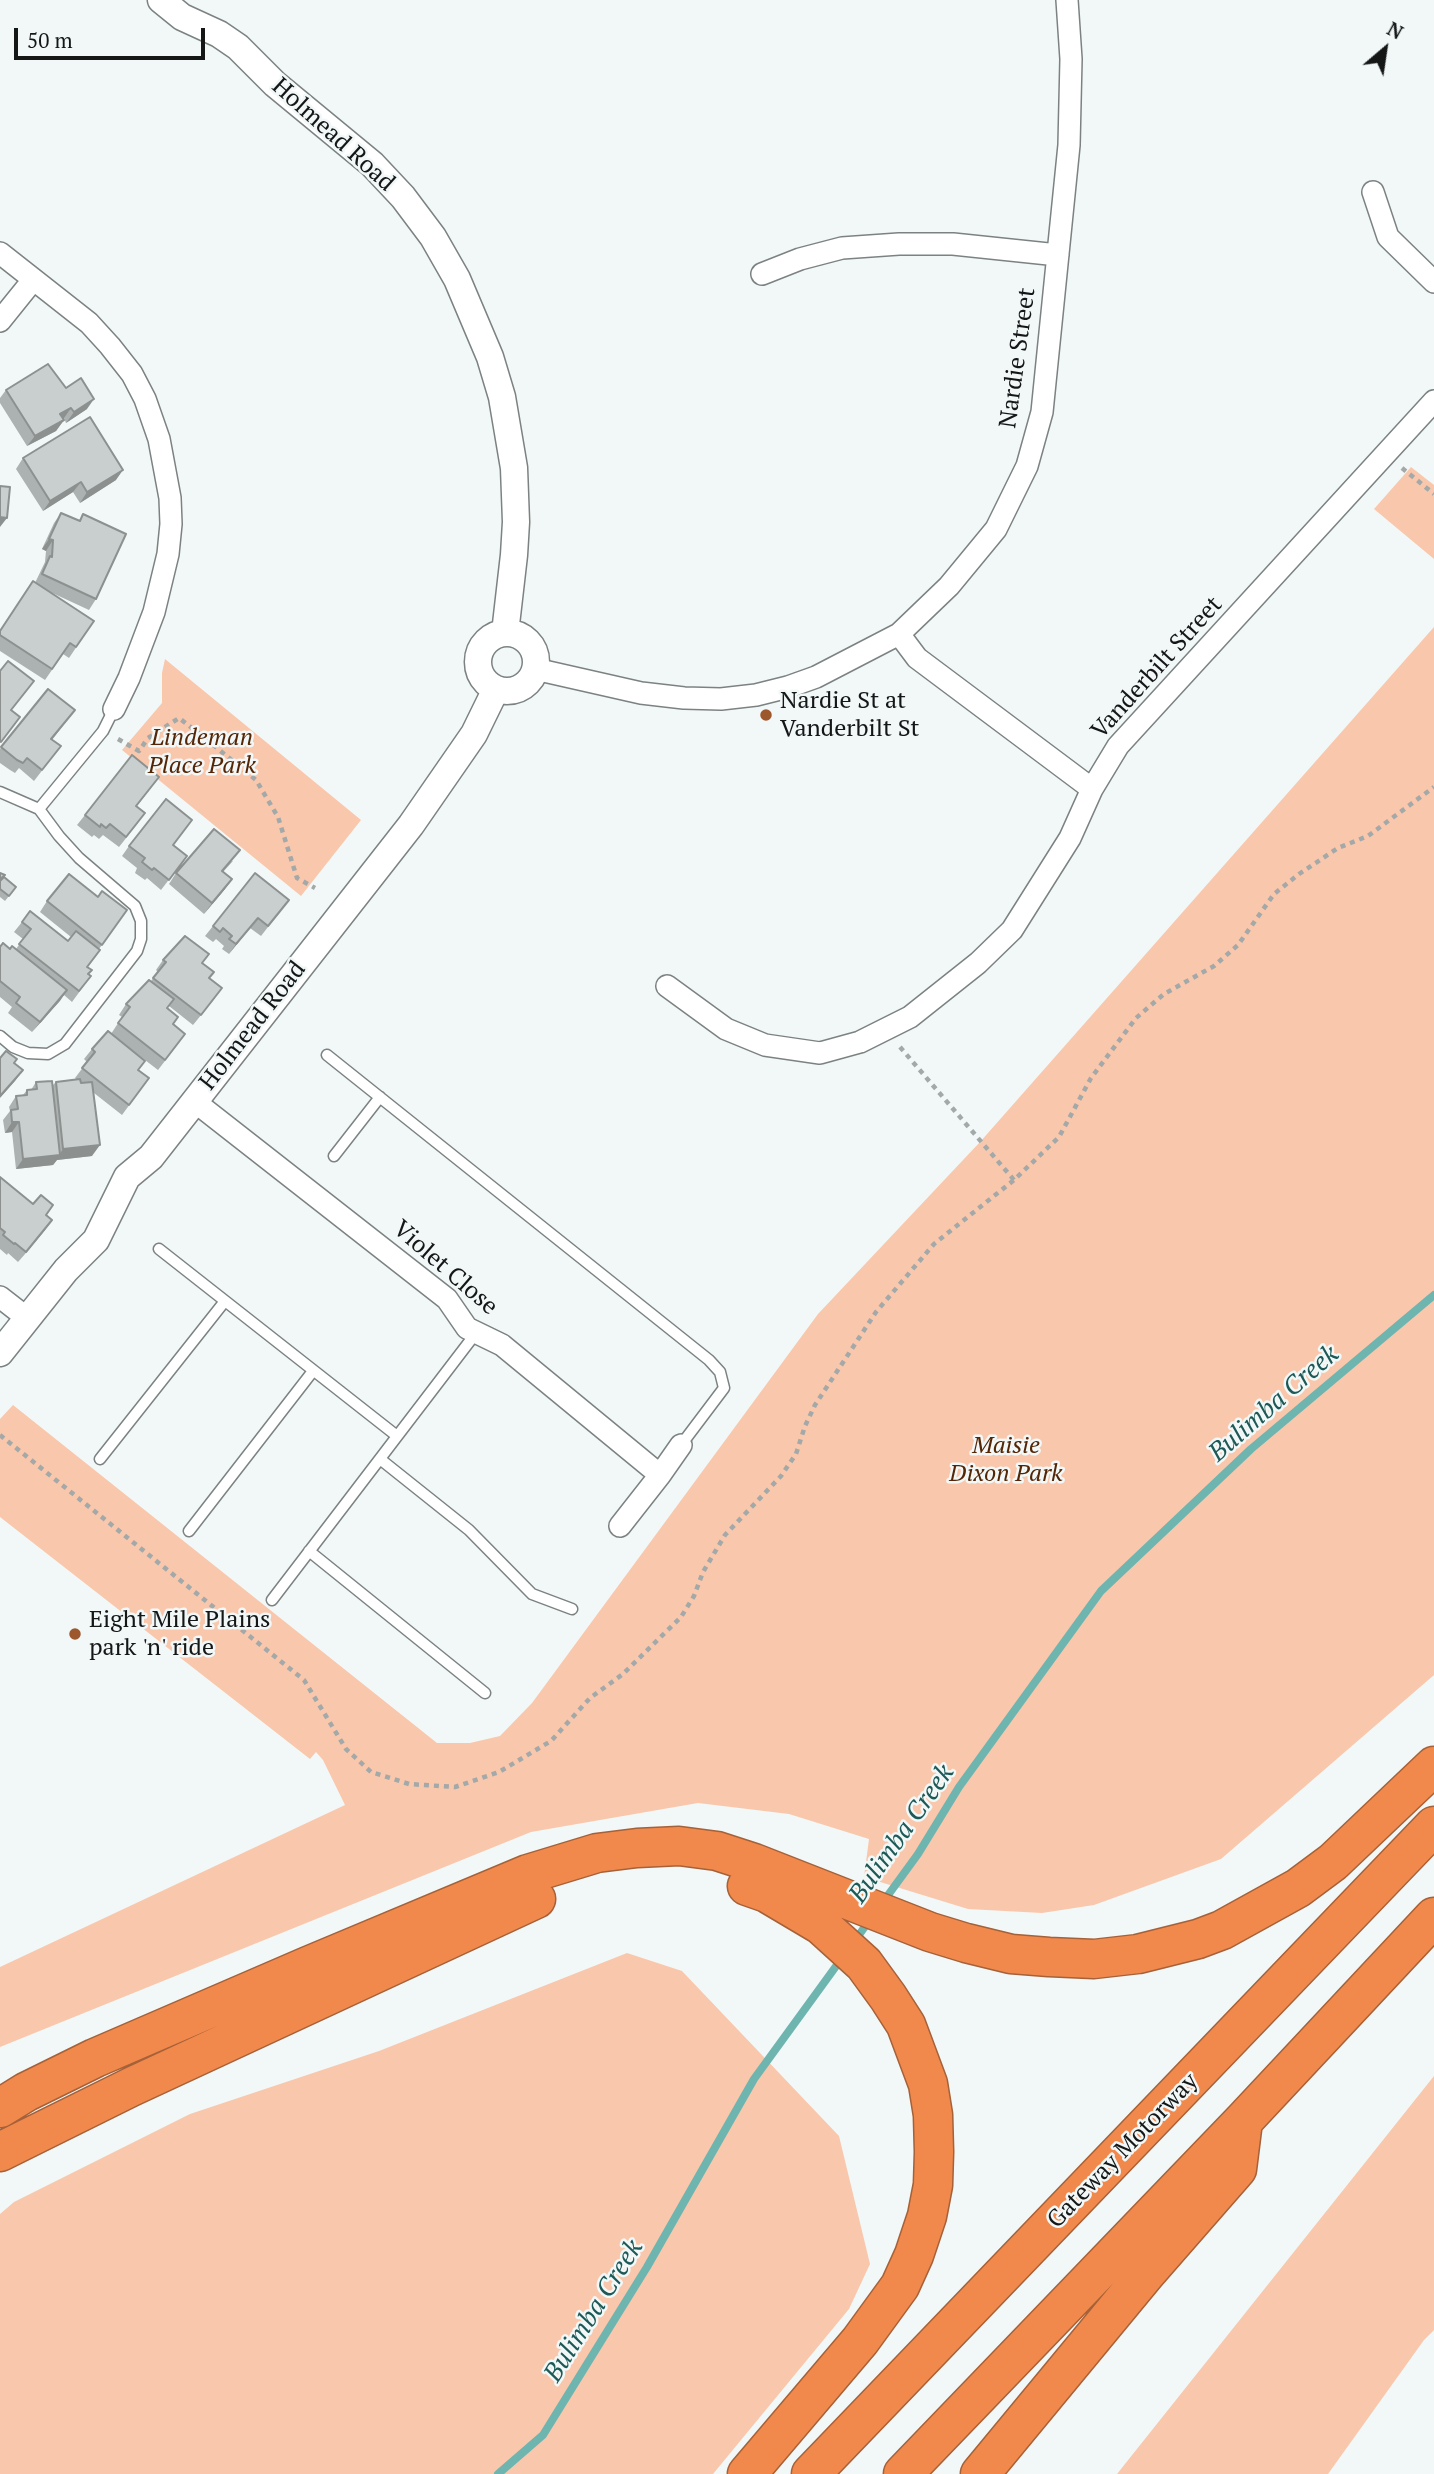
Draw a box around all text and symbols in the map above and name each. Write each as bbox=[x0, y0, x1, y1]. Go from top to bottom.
scale bar bbox=[18, 14, 208, 58]
north arrow bbox=[1350, 14, 1420, 84]
text: N bbox=[1383, 16, 1408, 45]
text: 50 m bbox=[27, 26, 73, 54]
street label: Holmead Road bbox=[266, 72, 400, 198]
street label: Nardie Street bbox=[994, 286, 1042, 430]
street label: Vanderbilt Street bbox=[1085, 591, 1229, 745]
place label: Nardie St at Vanderbilt St bbox=[780, 687, 919, 743]
marker: Nardie St at Vanderbilt St bbox=[758, 707, 774, 723]
park label: Lindeman Place Park bbox=[148, 724, 256, 780]
street label: Holmead Road bbox=[194, 956, 312, 1096]
street label: Violet Close bbox=[387, 1215, 503, 1321]
water label: Bulimba Creek bbox=[1203, 1339, 1345, 1469]
park label: Maisie Dixon Park bbox=[949, 1432, 1063, 1488]
place label: Eight Mile Plains park 'n' ride bbox=[89, 1606, 270, 1662]
marker: Eight Mile Plains park 'n' ride bbox=[67, 1626, 83, 1642]
water label: Bulimba Creek bbox=[843, 1759, 961, 1909]
street label: Gateway Motorway bbox=[1042, 2068, 1204, 2234]
water label: Bulimba Creek bbox=[538, 2234, 650, 2388]

